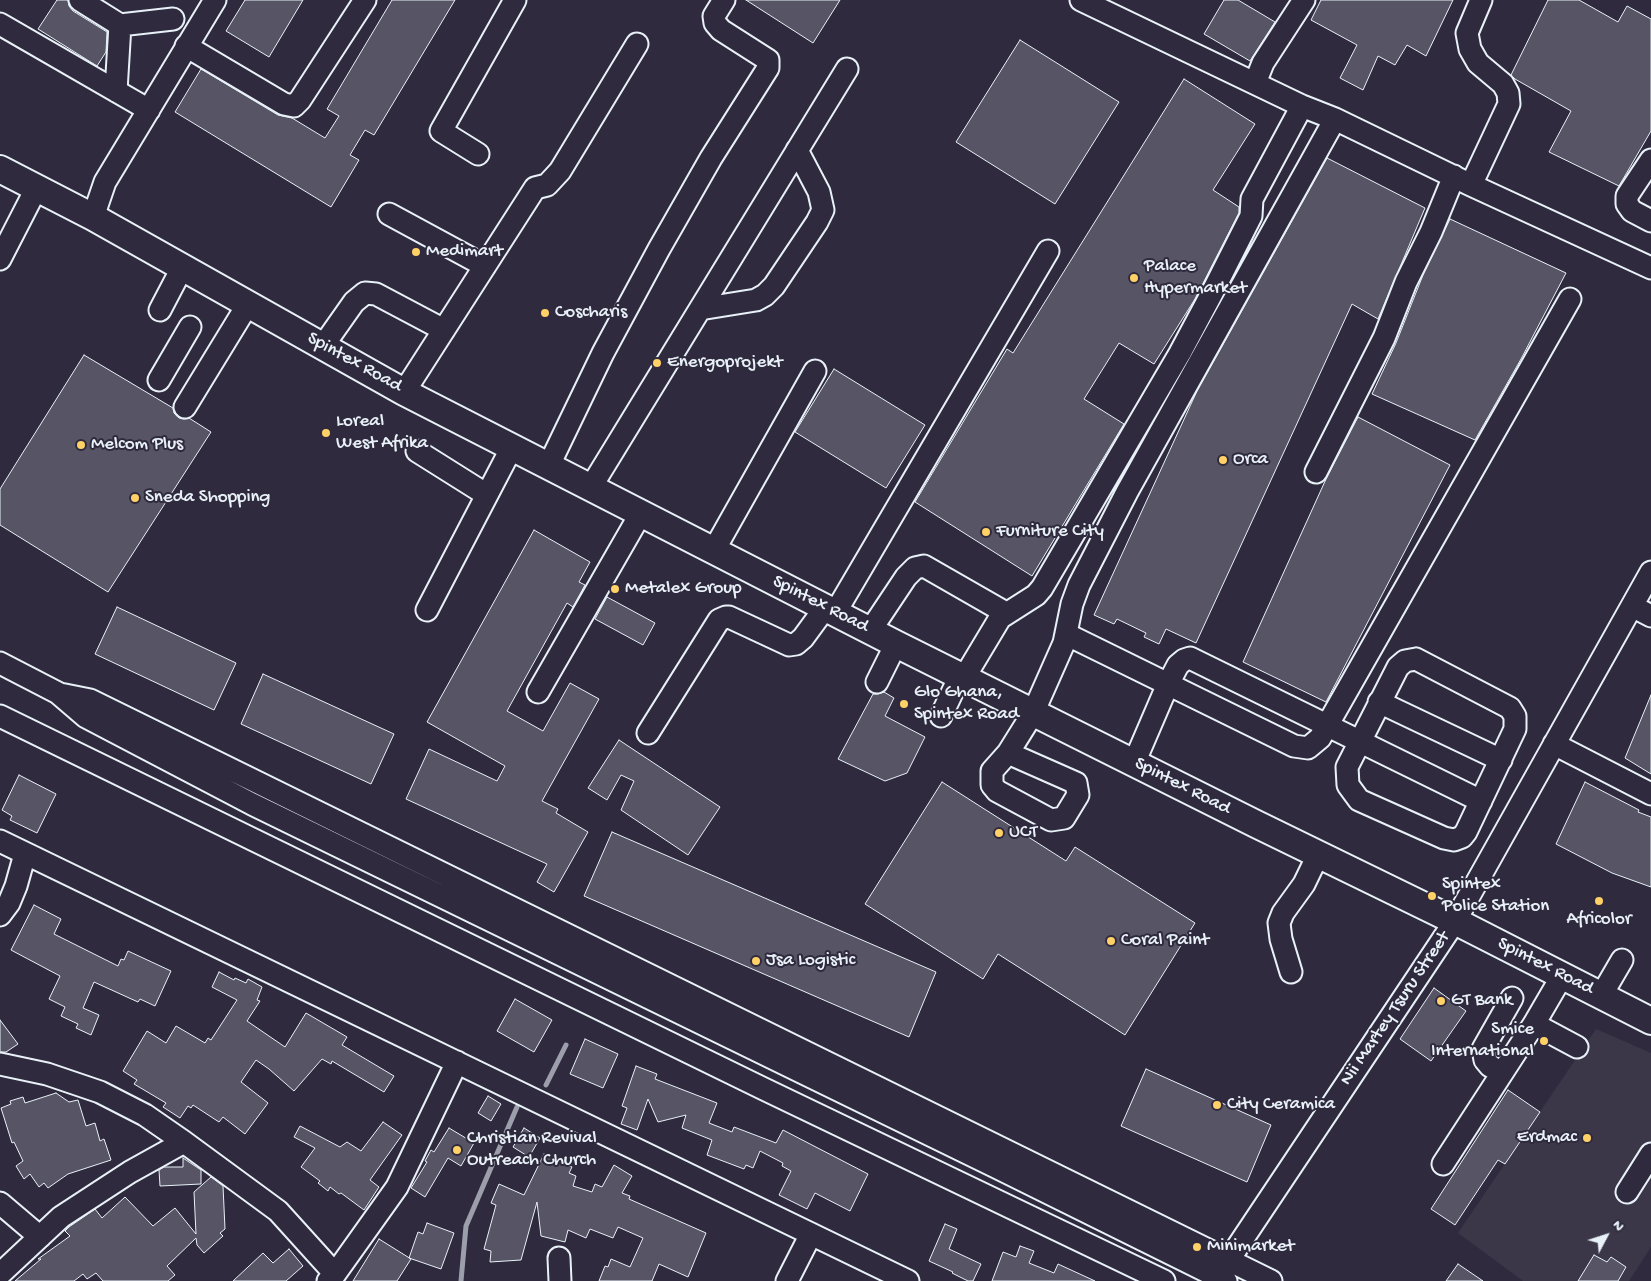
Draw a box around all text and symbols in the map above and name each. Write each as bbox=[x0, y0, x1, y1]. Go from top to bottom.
place label: Medimart bbox=[426, 241, 503, 263]
marker: Medimart bbox=[410, 246, 422, 258]
place label: Palace Hypermarket bbox=[1144, 256, 1247, 300]
marker: Palace Hypermarket bbox=[1128, 272, 1140, 284]
place label: Coscharis bbox=[555, 302, 627, 324]
marker: Coscharis bbox=[539, 307, 551, 319]
street label: Spintex Road bbox=[303, 328, 405, 398]
place label: Energoprojekt bbox=[667, 352, 783, 374]
marker: Energoprojekt bbox=[651, 357, 663, 369]
place label: Loreal West Afrika bbox=[336, 411, 428, 455]
marker: Loreal West Afrika bbox=[320, 427, 332, 439]
place label: Melcom Plus bbox=[91, 434, 183, 456]
marker: Melcom Plus bbox=[75, 439, 87, 451]
place label: Orca bbox=[1233, 449, 1268, 471]
marker: Orca bbox=[1217, 454, 1229, 466]
place label: Sneda Shopping bbox=[145, 487, 270, 509]
marker: Sneda Shopping bbox=[129, 492, 141, 504]
place label: Furniture City bbox=[996, 521, 1104, 543]
marker: Furniture City bbox=[980, 526, 992, 538]
street label: Spintex Road bbox=[768, 571, 872, 639]
place label: Metalex Group bbox=[625, 578, 742, 600]
marker: Metalex Group bbox=[609, 583, 621, 595]
place label: Glo Ghana, Spintex Road bbox=[914, 682, 1019, 726]
marker: Glo Ghana, Spintex Road bbox=[898, 698, 910, 710]
street label: Spintex Road bbox=[1130, 753, 1234, 821]
place label: UCT bbox=[1009, 822, 1038, 844]
marker: UCT bbox=[993, 827, 1005, 839]
place label: Spintex Police Station bbox=[1442, 874, 1549, 918]
marker: Spintex Police Station bbox=[1426, 890, 1438, 902]
marker: Africolor bbox=[1593, 895, 1605, 907]
place label: Africolor bbox=[1567, 909, 1631, 931]
street label: Nii Martey Tsuru Street bbox=[1336, 928, 1456, 1090]
place label: Coral Paint bbox=[1121, 930, 1209, 952]
street label: Spintex Road bbox=[1493, 933, 1597, 1001]
marker: Coral Paint bbox=[1105, 935, 1117, 947]
place label: Jsa Logistic bbox=[766, 950, 855, 972]
marker: Jsa Logistic bbox=[750, 955, 762, 967]
place label: GT Bank bbox=[1451, 990, 1513, 1012]
marker: GT Bank bbox=[1435, 995, 1447, 1007]
place label: Smice International bbox=[1431, 1019, 1534, 1063]
marker: Smice International bbox=[1538, 1035, 1550, 1047]
place label: City Ceramica bbox=[1227, 1094, 1335, 1116]
marker: City Ceramica bbox=[1211, 1099, 1223, 1111]
place label: Erdmac bbox=[1517, 1127, 1577, 1149]
place label: Christian Revival Outreach Church bbox=[467, 1128, 597, 1172]
marker: Erdmac bbox=[1581, 1132, 1593, 1144]
marker: Christian Revival Outreach Church bbox=[451, 1144, 463, 1156]
north arrow bbox=[1581, 1211, 1631, 1261]
text: N bbox=[1608, 1217, 1627, 1235]
place label: Minimarket bbox=[1207, 1236, 1294, 1258]
marker: Minimarket bbox=[1191, 1241, 1203, 1253]

